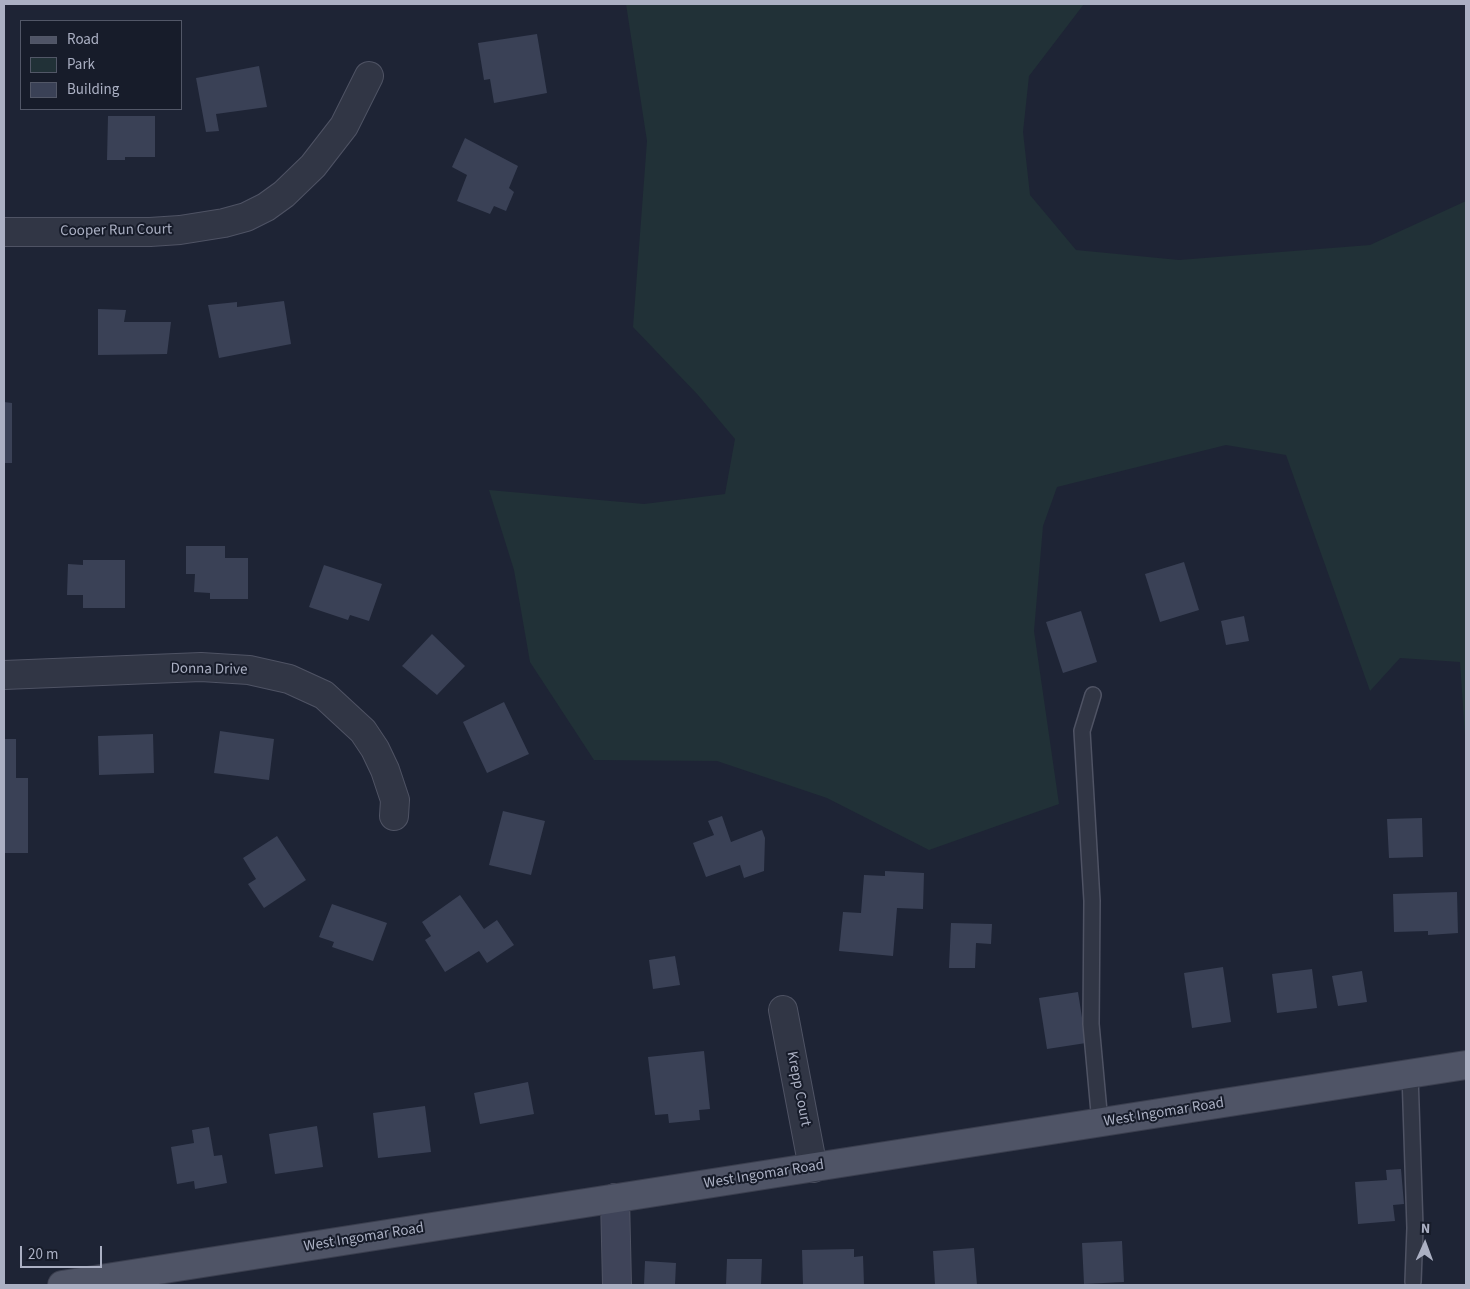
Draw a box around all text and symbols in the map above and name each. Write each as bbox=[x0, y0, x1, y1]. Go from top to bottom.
legend bbox=[20, 20, 182, 110]
text: Road bbox=[67, 29, 99, 50]
text: Park bbox=[67, 54, 95, 75]
text: Building bbox=[67, 79, 119, 100]
street label: Cooper Run Court bbox=[60, 221, 172, 241]
street label: Donna Drive bbox=[170, 660, 248, 680]
street label: Krepp Court bbox=[782, 1050, 814, 1128]
street label: West Ingomar Road bbox=[1103, 1095, 1225, 1131]
street label: West Ingomar Road bbox=[703, 1157, 825, 1193]
north arrow bbox=[1400, 1219, 1450, 1269]
text: N bbox=[1421, 1219, 1431, 1239]
street label: West Ingomar Road bbox=[303, 1220, 425, 1256]
scale bar bbox=[22, 1236, 105, 1268]
text: 20 m bbox=[28, 1244, 58, 1265]

